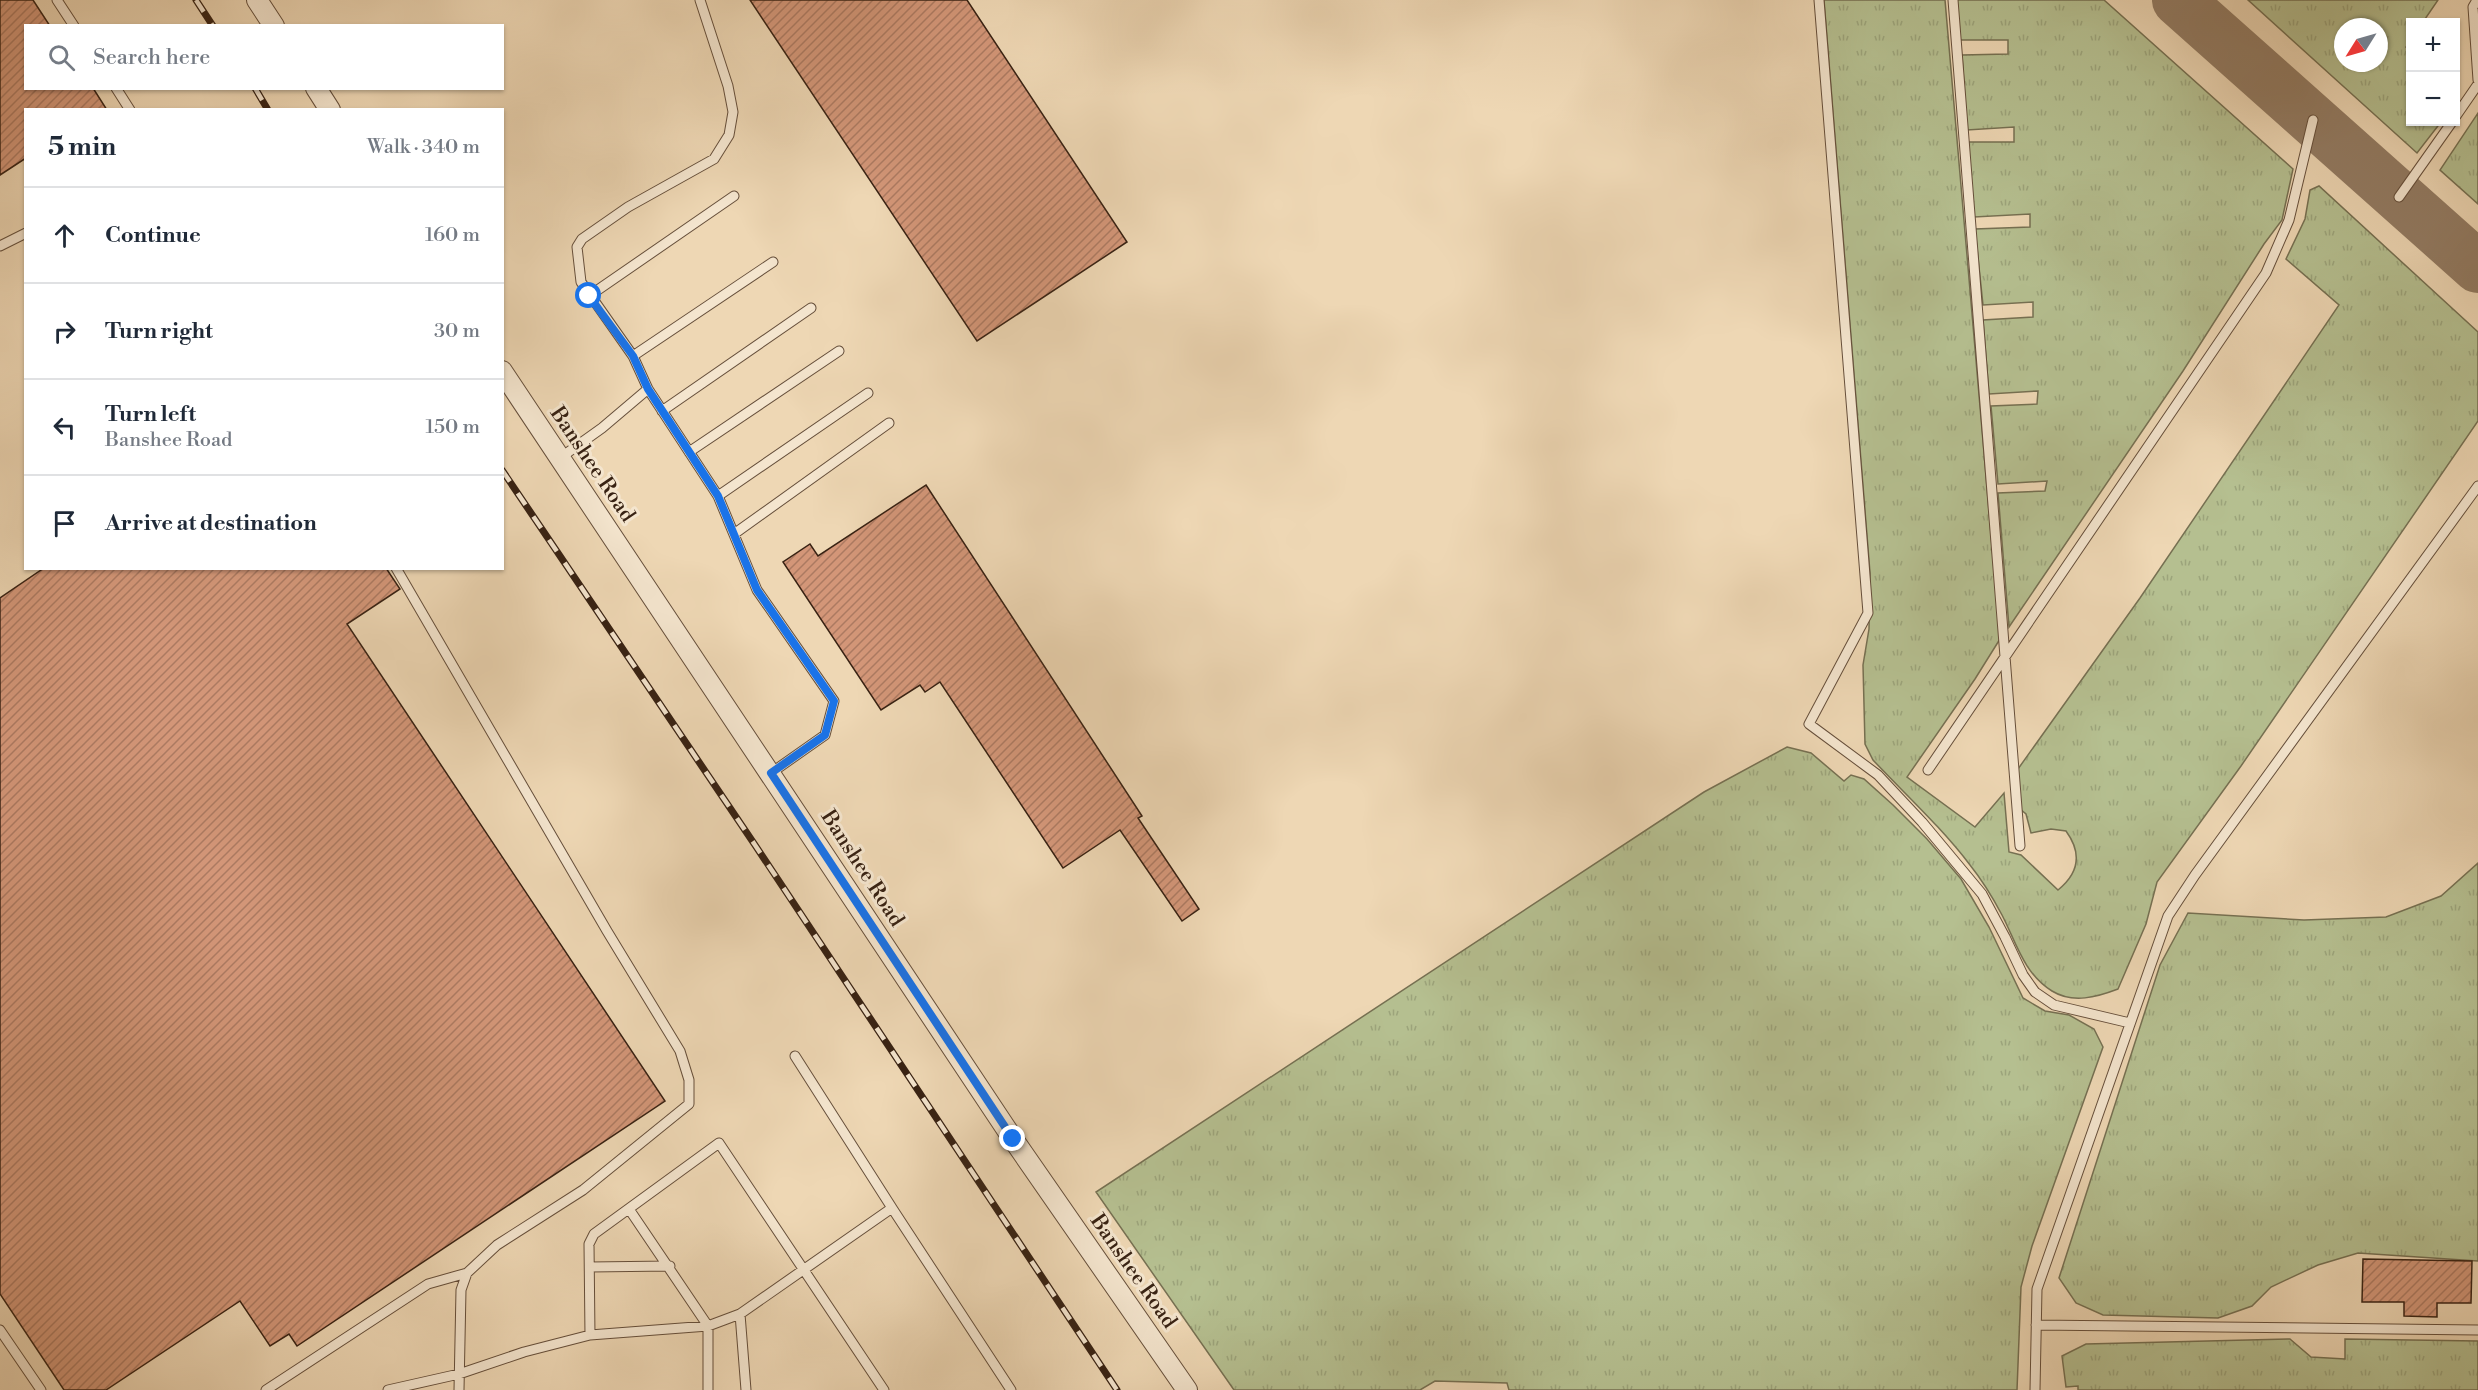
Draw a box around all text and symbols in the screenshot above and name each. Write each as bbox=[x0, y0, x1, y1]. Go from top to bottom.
north arrow bbox=[2334, 18, 2388, 72]
map controls bbox=[2406, 18, 2460, 126]
button: + bbox=[2406, 18, 2460, 72]
search box bbox=[24, 24, 504, 90]
icon: search bbox=[45, 41, 78, 74]
text: Search here bbox=[93, 44, 210, 71]
button: − bbox=[2406, 72, 2460, 126]
text: 5 min bbox=[48, 131, 116, 163]
text: Walk · 340 m bbox=[367, 135, 480, 160]
icon: ahead bbox=[48, 219, 81, 252]
text: Continue bbox=[105, 222, 201, 249]
text: 160 m bbox=[425, 223, 480, 248]
route start bbox=[575, 282, 601, 308]
icon: right bbox=[48, 315, 81, 348]
text: Turn right bbox=[105, 318, 213, 345]
text: 30 m bbox=[434, 319, 480, 344]
text: Turn left bbox=[105, 401, 196, 428]
street label: Banshee Road bbox=[543, 401, 640, 527]
icon: left bbox=[48, 411, 81, 444]
text: 150 m bbox=[425, 415, 480, 440]
text: Banshee Road bbox=[105, 428, 232, 453]
icon: arrive bbox=[48, 507, 81, 540]
text: Arrive at destination bbox=[105, 510, 317, 537]
street label: Banshee Road bbox=[814, 804, 910, 932]
route end bbox=[999, 1125, 1025, 1151]
street label: Banshee Road bbox=[1084, 1208, 1182, 1334]

